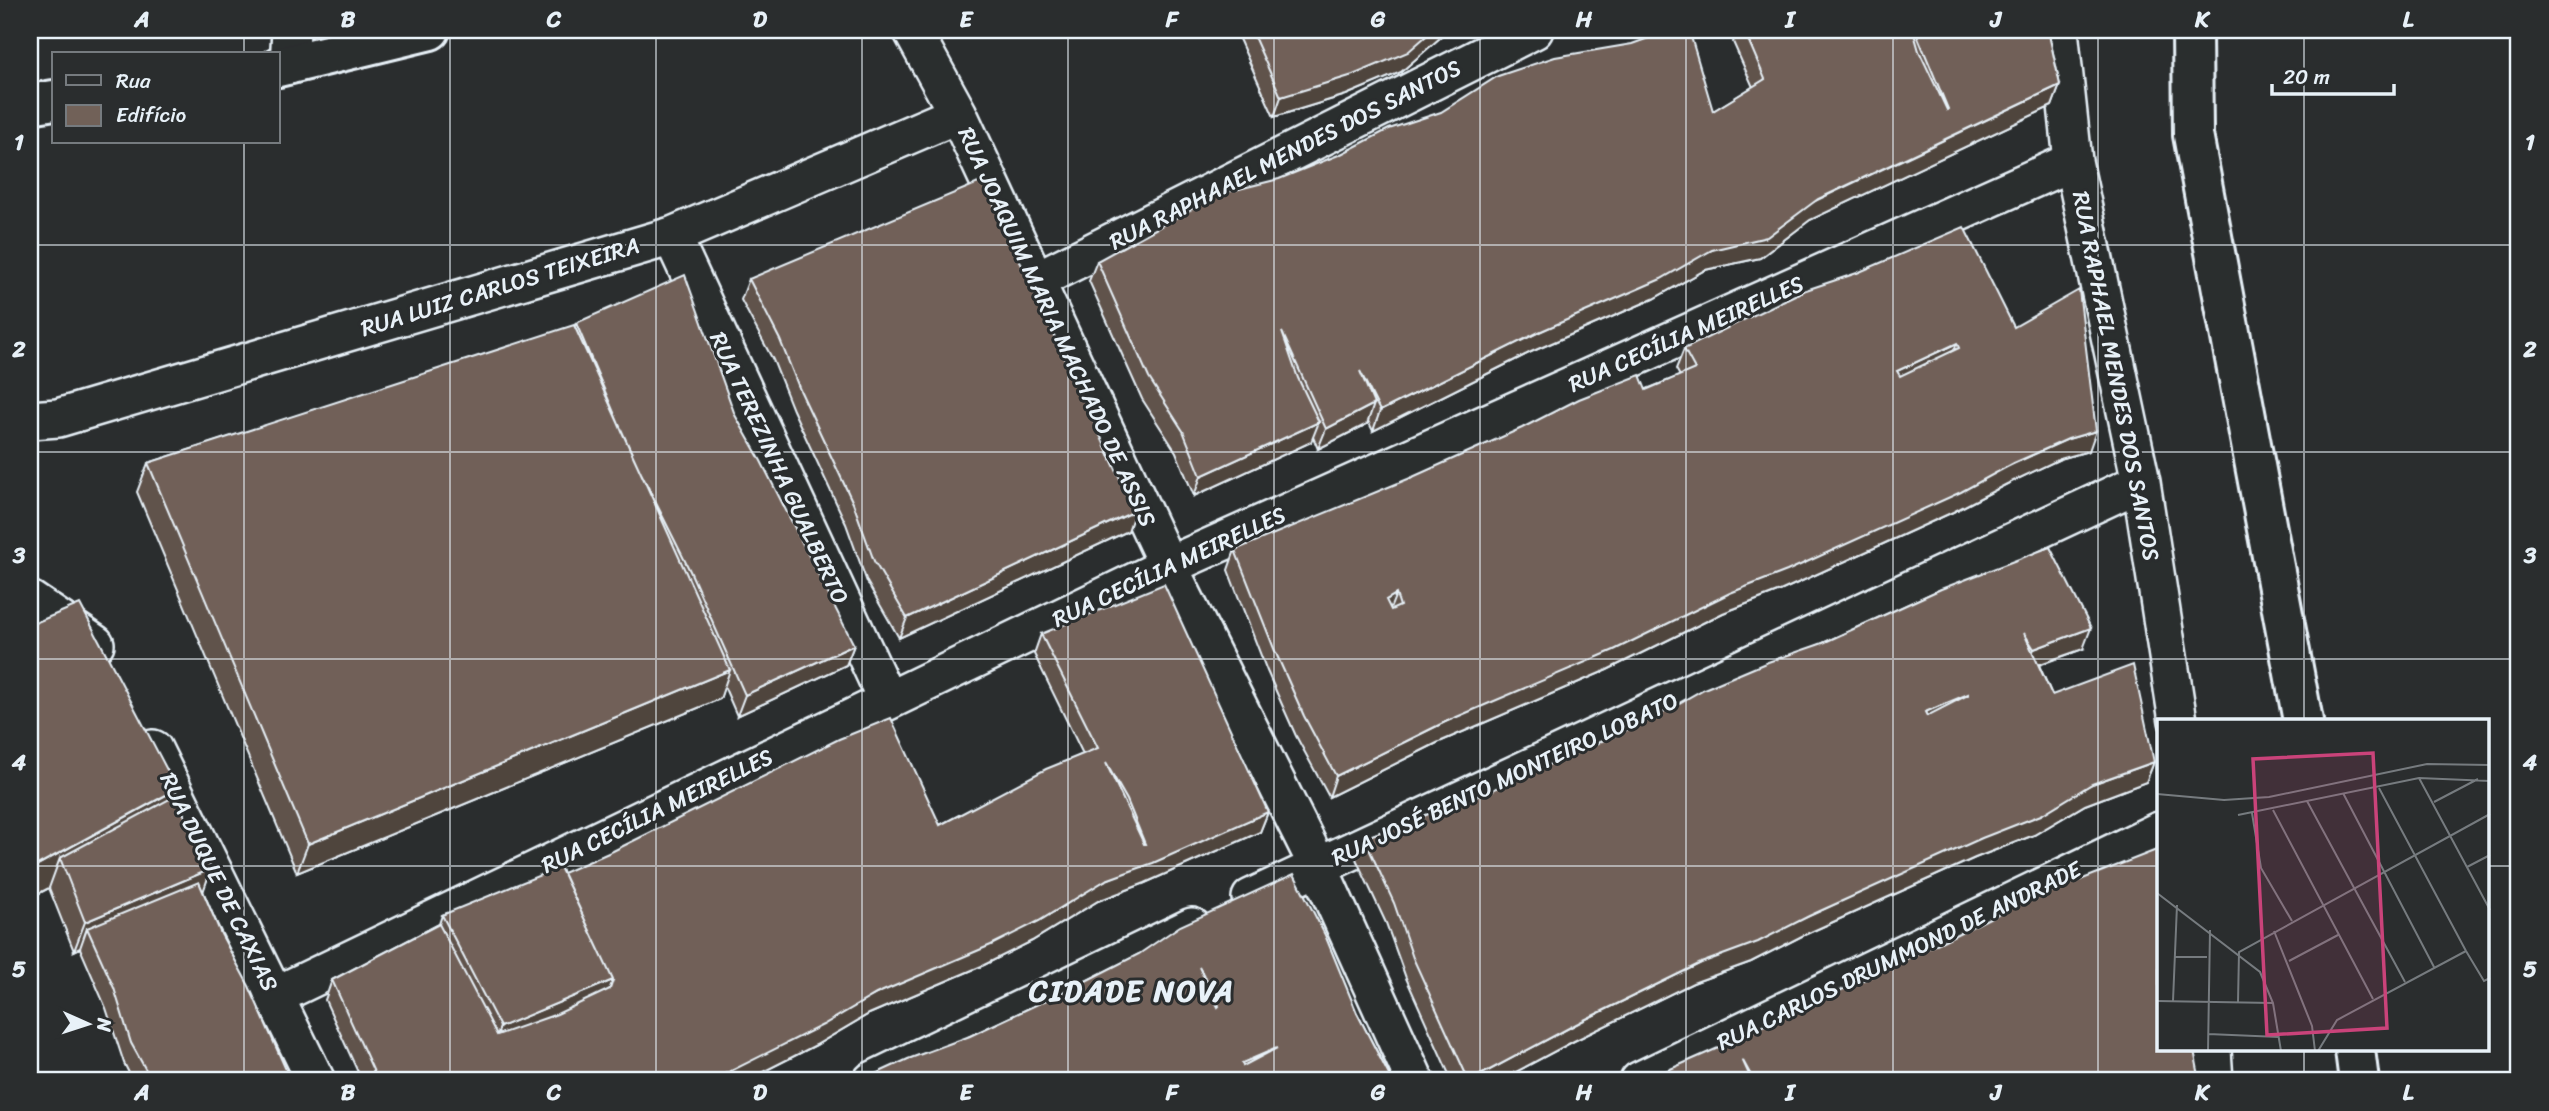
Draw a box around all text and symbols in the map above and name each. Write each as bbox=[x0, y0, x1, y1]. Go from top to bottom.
text: A bbox=[133, 0, 150, 40]
text: B bbox=[341, 0, 356, 40]
text: C bbox=[546, 0, 562, 40]
text: D bbox=[753, 0, 768, 40]
text: E bbox=[960, 0, 975, 40]
text: F bbox=[1165, 0, 1180, 40]
text: G bbox=[1370, 0, 1386, 40]
text: H bbox=[1575, 0, 1593, 40]
text: I bbox=[1784, 0, 1796, 40]
text: J bbox=[1989, 0, 2003, 40]
text: K bbox=[2194, 0, 2211, 40]
text: L bbox=[2403, 0, 2414, 40]
street label: RUA RAPHAAEL MENDES DOS SANTOS bbox=[1102, 48, 1468, 262]
legend bbox=[52, 52, 280, 144]
scale bar bbox=[2272, 52, 2395, 96]
text: 20 m bbox=[2283, 58, 2330, 96]
text: Rua bbox=[116, 62, 151, 100]
text: Edifício bbox=[116, 96, 186, 134]
street label: RUA JOAQUIM MARIA MACHADO DE ASSIS bbox=[946, 120, 1168, 534]
text: 1 bbox=[14, 122, 24, 163]
text: 1 bbox=[2525, 122, 2535, 163]
street label: RUA RAPHAEL MENDES DOS SANTOS bbox=[2060, 188, 2172, 564]
street label: RUA LUIZ CARLOS TEIXEIRA bbox=[355, 225, 645, 349]
street label: RUA CECÍLIA MEIRELLES bbox=[1562, 264, 1810, 404]
street label: RUA TEREZINHA GUALBERTO bbox=[698, 325, 860, 611]
text: 2 bbox=[11, 329, 26, 370]
text: 2 bbox=[2522, 329, 2537, 370]
street label: RUA CECÍLIA MEIRELLES bbox=[1045, 495, 1293, 639]
text: 3 bbox=[12, 535, 26, 576]
text: 3 bbox=[2523, 535, 2537, 576]
street label: RUA JOSÉ BENTO MONTEIRO LOBATO bbox=[1325, 680, 1685, 878]
inset map bbox=[2157, 719, 2490, 1052]
street label: RUA CECÍLIA MEIRELLES bbox=[534, 737, 780, 885]
text: 4 bbox=[11, 742, 27, 783]
text: 4 bbox=[2522, 742, 2538, 783]
street label: RUA DUQUE DE CAXIAS bbox=[148, 765, 290, 999]
street label: RUA CARLOS DRUMMOND DE ANDRADE bbox=[1709, 849, 2090, 1063]
text: 5 bbox=[12, 949, 26, 990]
text: 5 bbox=[2523, 949, 2537, 990]
district label: CIDADE NOVA bbox=[1028, 964, 1235, 1018]
north arrow bbox=[52, 988, 122, 1058]
text: N bbox=[88, 1016, 121, 1033]
text: A bbox=[133, 1072, 150, 1111]
text: B bbox=[341, 1072, 356, 1111]
text: C bbox=[546, 1072, 562, 1111]
text: D bbox=[753, 1072, 768, 1111]
text: E bbox=[960, 1072, 975, 1111]
text: F bbox=[1165, 1072, 1180, 1111]
text: G bbox=[1370, 1072, 1386, 1111]
text: H bbox=[1575, 1072, 1593, 1111]
text: I bbox=[1784, 1072, 1796, 1111]
text: J bbox=[1989, 1072, 2003, 1111]
text: K bbox=[2194, 1072, 2211, 1111]
text: L bbox=[2403, 1072, 2414, 1111]

